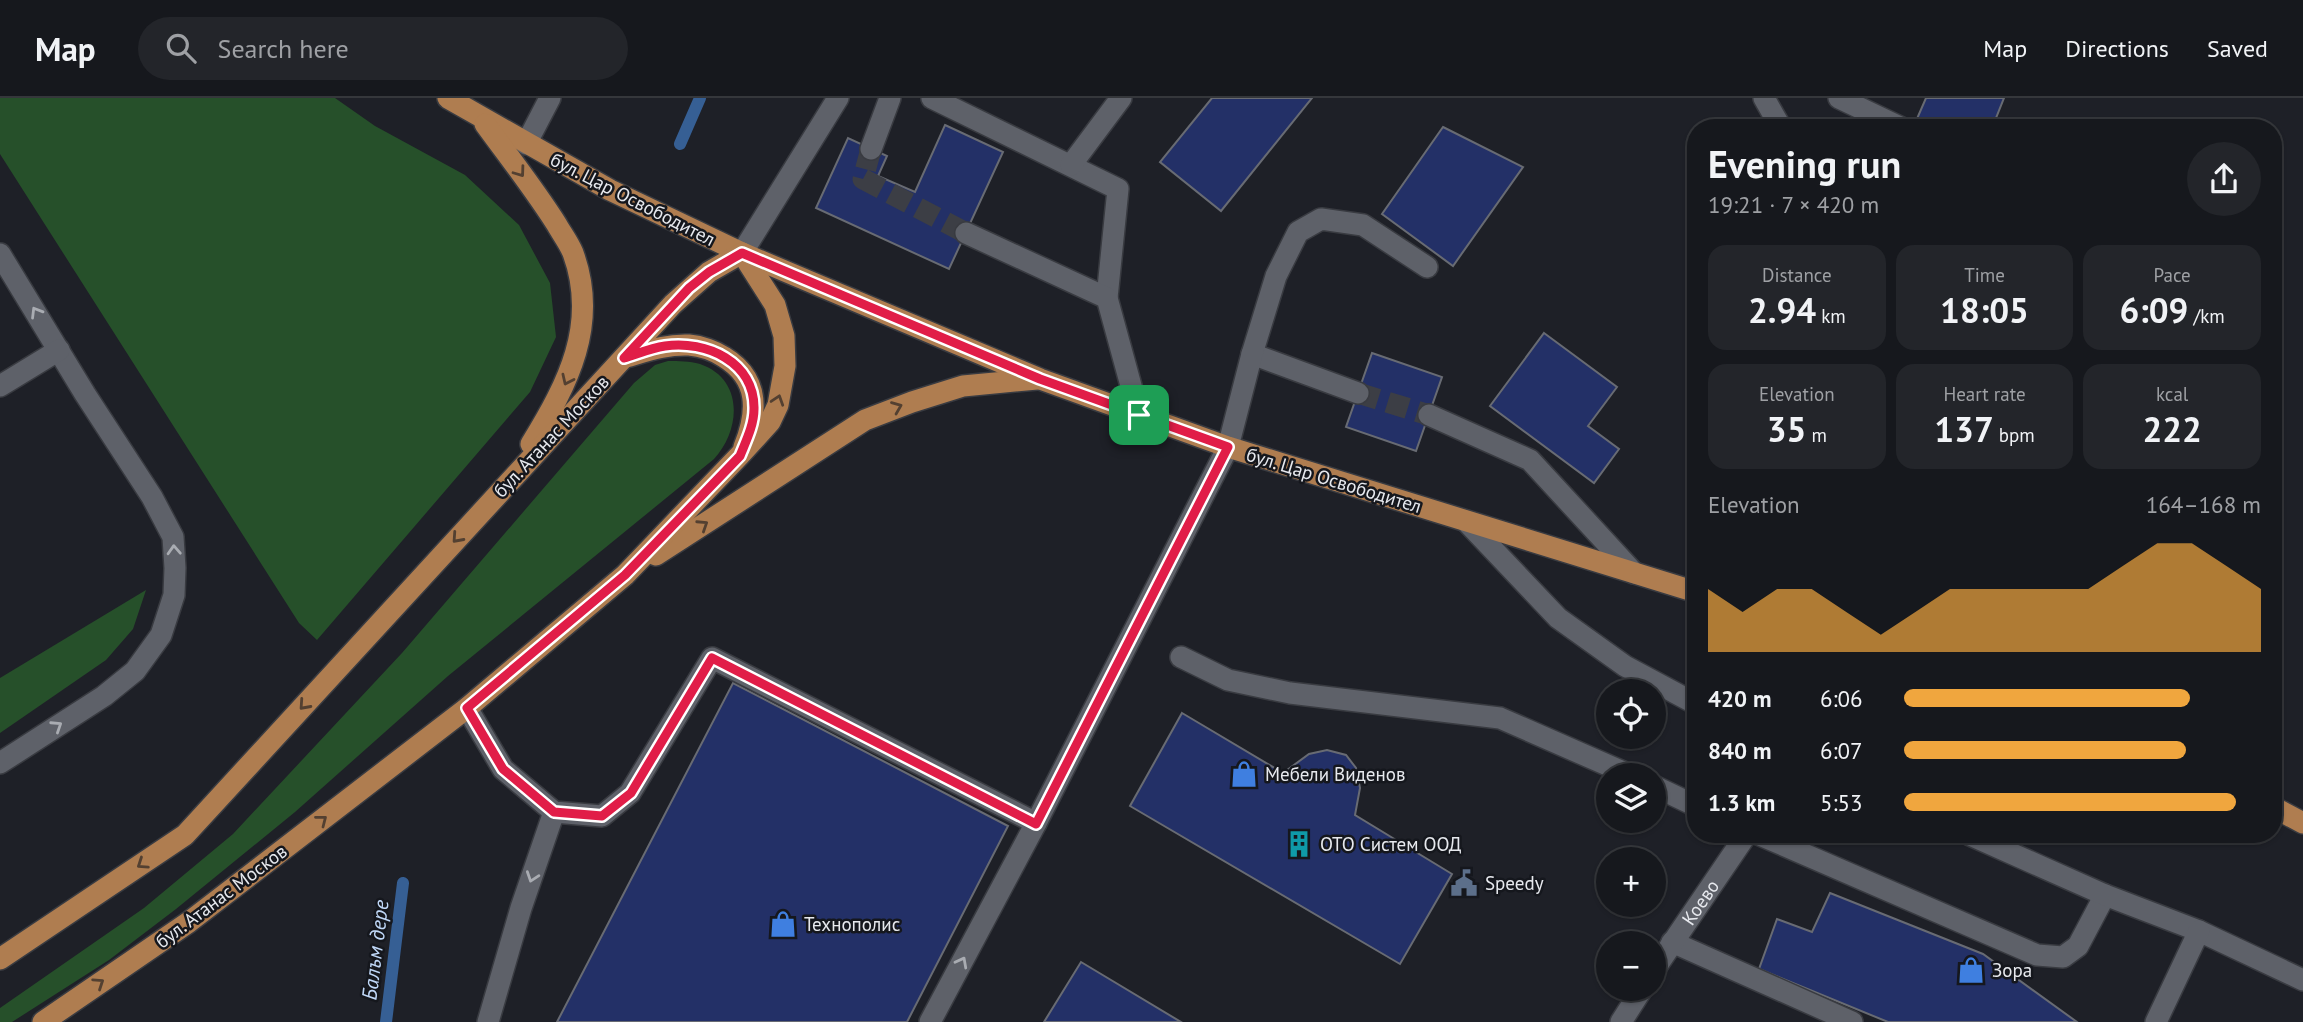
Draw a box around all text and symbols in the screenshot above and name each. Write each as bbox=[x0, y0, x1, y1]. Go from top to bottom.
search box bbox=[138, 17, 628, 80]
text: Map bbox=[35, 27, 96, 70]
icon: search bbox=[162, 29, 200, 67]
text: Search here bbox=[218, 32, 349, 65]
text: Map bbox=[1983, 33, 2027, 64]
text: Directions bbox=[2065, 33, 2169, 64]
text: Saved bbox=[2207, 33, 2268, 64]
text: Evening run bbox=[1708, 139, 1901, 188]
button: share bbox=[2187, 142, 2261, 216]
street label: бул. Цар Освободител bbox=[547, 147, 719, 251]
one-way arrow bbox=[512, 164, 524, 177]
text: 19:21 · 7 × 420 m bbox=[1708, 190, 1879, 219]
text: Distance bbox=[1762, 263, 1832, 287]
text: Time bbox=[1964, 263, 2005, 287]
text: Pace bbox=[2154, 263, 2191, 287]
text: 2.94 bbox=[1748, 287, 1816, 333]
text: 18:05 bbox=[1940, 287, 2029, 333]
text: 6:09 bbox=[2120, 287, 2188, 333]
text: km bbox=[1816, 304, 1846, 328]
text: /km bbox=[2188, 304, 2225, 328]
one-way arrow bbox=[31, 307, 44, 320]
street label: бул. Атанас Москов bbox=[488, 370, 614, 502]
one-way arrow bbox=[561, 373, 575, 385]
text: Elevation bbox=[1759, 382, 1835, 406]
text: Heart rate bbox=[1943, 382, 2026, 406]
text: kcal bbox=[2156, 382, 2188, 406]
pin bbox=[1109, 385, 1169, 445]
one-way arrow bbox=[770, 395, 785, 407]
icon: arrive bbox=[1120, 396, 1158, 434]
one-way arrow bbox=[891, 402, 903, 416]
text: 35 bbox=[1767, 406, 1806, 452]
text: 137 bbox=[1934, 406, 1994, 452]
text: 222 bbox=[2142, 406, 2202, 452]
text: m bbox=[1806, 423, 1827, 447]
text: bpm bbox=[1994, 423, 2035, 447]
street label: бул. Цар Освободител bbox=[1244, 442, 1424, 518]
text: Elevation bbox=[1708, 490, 1800, 519]
text: 164–168 m bbox=[2146, 490, 2261, 519]
one-way arrow bbox=[696, 520, 709, 533]
one-way arrow bbox=[453, 529, 466, 542]
one-way arrow bbox=[166, 544, 181, 555]
map controls bbox=[1596, 679, 1666, 1001]
button: locate bbox=[1596, 679, 1666, 749]
text: 420 m bbox=[1708, 684, 1771, 713]
text: 6:06 bbox=[1820, 684, 1863, 713]
one-way arrow bbox=[299, 697, 312, 710]
one-way arrow bbox=[50, 722, 63, 735]
text: 840 m bbox=[1708, 736, 1771, 765]
text: 6:07 bbox=[1820, 736, 1863, 765]
shop icon: Мебели Виденов bbox=[1229, 759, 1259, 789]
place label: Мебели Виденов bbox=[1265, 762, 1405, 786]
button: layers bbox=[1596, 763, 1666, 833]
text: 1.3 km bbox=[1708, 788, 1775, 817]
text: 5:53 bbox=[1820, 788, 1863, 817]
one-way arrow bbox=[314, 815, 327, 828]
building icon: ОТО Систем ООД bbox=[1284, 829, 1314, 859]
place label: ОТО Систем ООД bbox=[1320, 832, 1462, 856]
street label: бул. Атанас Москов bbox=[151, 839, 291, 953]
button: + bbox=[1596, 847, 1666, 917]
one-way arrow bbox=[137, 856, 150, 868]
public building icon: Speedy bbox=[1449, 868, 1479, 898]
one-way arrow bbox=[526, 870, 540, 882]
place label: Speedy bbox=[1485, 871, 1544, 895]
street label: Коево bbox=[1676, 875, 1724, 930]
water label: Балъм дере bbox=[355, 898, 395, 1002]
shop icon: Технополис bbox=[768, 909, 798, 939]
place label: Технополис bbox=[804, 912, 900, 936]
button: − bbox=[1596, 931, 1666, 1001]
shop icon: Зора bbox=[1956, 955, 1986, 985]
one-way arrow bbox=[954, 957, 967, 969]
place label: Зора bbox=[1992, 958, 2032, 982]
one-way arrow bbox=[91, 979, 104, 992]

